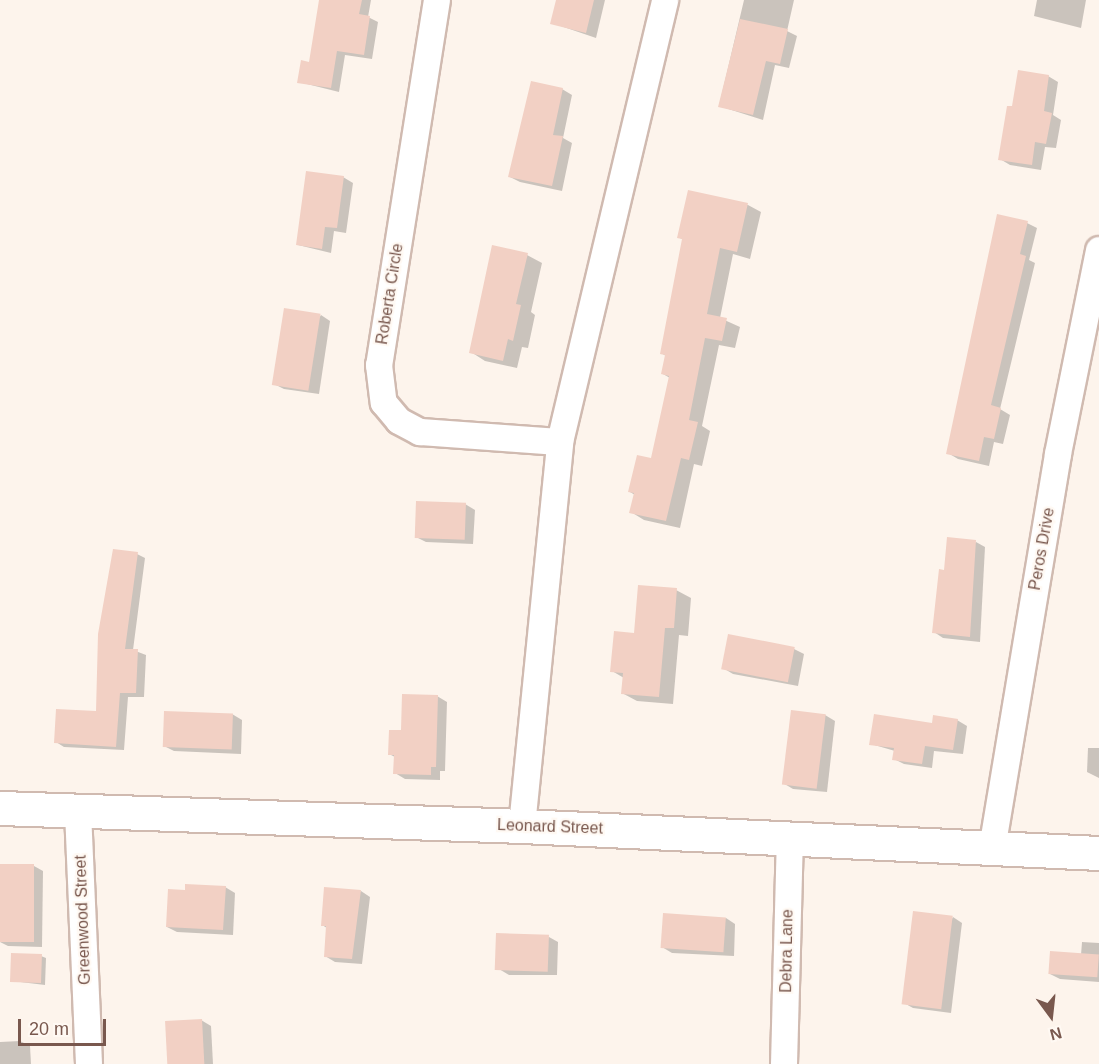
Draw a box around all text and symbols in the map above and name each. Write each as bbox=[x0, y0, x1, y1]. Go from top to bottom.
street label: Roberta Circle bbox=[373, 242, 407, 346]
street label: Peros Drive bbox=[1025, 506, 1059, 592]
street label: Leonard Street bbox=[497, 816, 603, 838]
street label: Greenwood Street bbox=[71, 855, 95, 985]
street label: Debra Lane bbox=[777, 909, 797, 993]
north arrow bbox=[1021, 986, 1081, 1046]
scale bar bbox=[21, 1007, 110, 1045]
text: 20 m bbox=[29, 1019, 69, 1039]
text: N bbox=[1048, 1024, 1064, 1044]

